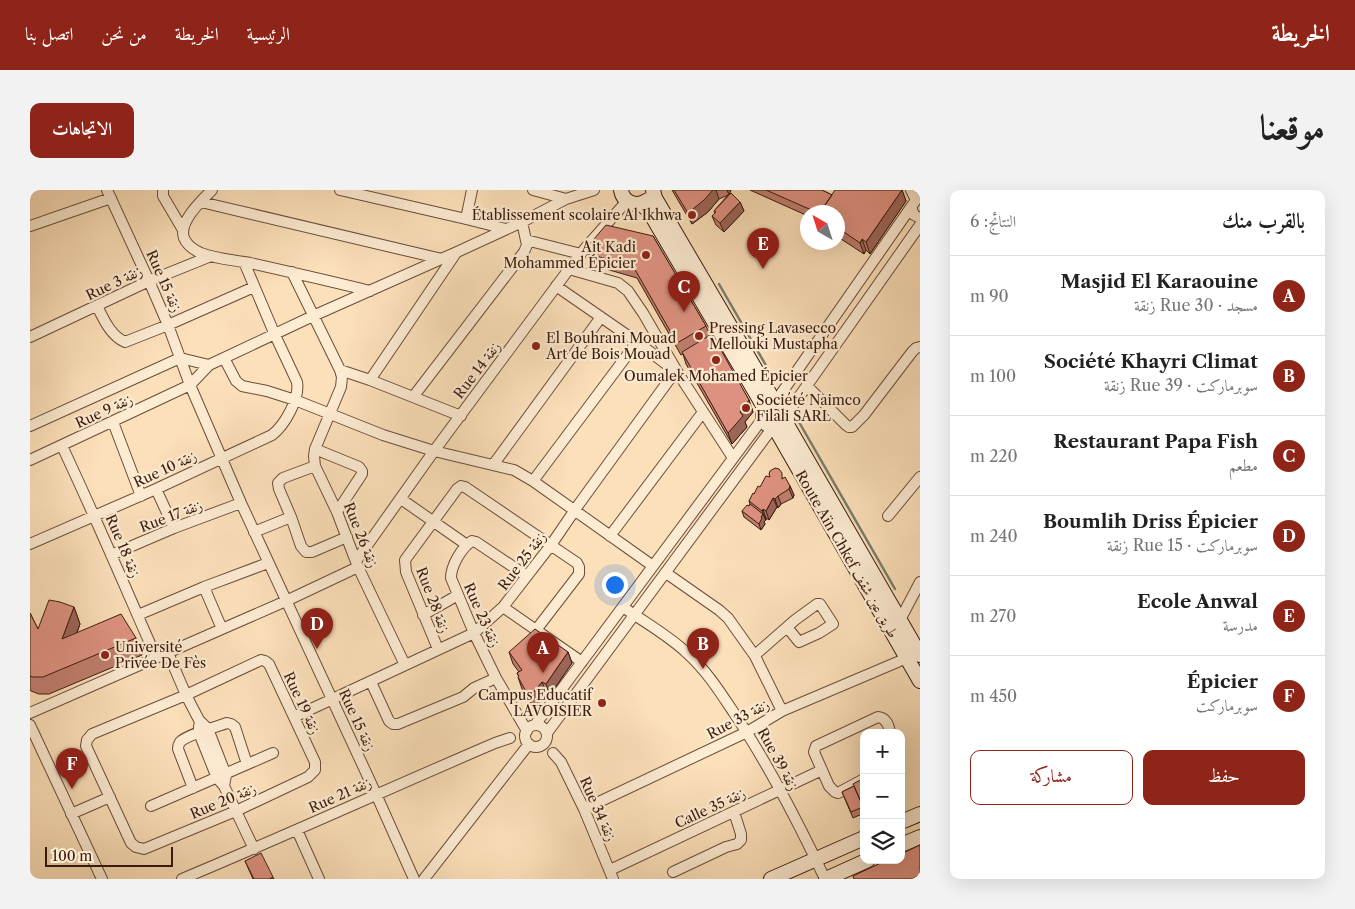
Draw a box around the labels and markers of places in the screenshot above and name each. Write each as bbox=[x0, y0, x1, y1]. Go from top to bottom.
place label: Établissement scolaire Al Ikhwa bbox=[472, 206, 683, 224]
marker: Établissement scolaire Al Ikhwa bbox=[686, 209, 698, 221]
pin: E bbox=[747, 228, 779, 269]
place label: Ait Kadi Mohammed Épicier bbox=[503, 238, 636, 272]
marker: Ait Kadi Mohammed Épicier bbox=[640, 249, 652, 261]
pin: C bbox=[668, 271, 700, 312]
place label: Pressing Lavasecco Mellouki Mustapha bbox=[709, 319, 839, 353]
place label: El Bouhrani Mouad Art de Bois Mouad bbox=[545, 329, 677, 363]
marker: Pressing Lavasecco Mellouki Mustapha bbox=[693, 330, 705, 342]
marker: El Bouhrani Mouad Art de Bois Mouad bbox=[530, 340, 542, 352]
marker: Oumalek Mohamed Épicier bbox=[710, 354, 722, 366]
place label: Oumalek Mohamed Épicier bbox=[624, 367, 808, 385]
place label: Société Naimco Filali SARL bbox=[756, 391, 861, 425]
marker: Société Naimco Filali SARL bbox=[740, 402, 752, 414]
pin: D bbox=[301, 608, 333, 649]
pin: B bbox=[687, 628, 719, 669]
pin: A bbox=[527, 632, 559, 673]
place label: Université Privée De Fès bbox=[115, 638, 206, 672]
marker: Université Privée De Fès bbox=[99, 649, 111, 661]
place label: Campus Educatif LAVOISIER bbox=[478, 686, 594, 720]
marker: Campus Educatif LAVOISIER bbox=[596, 697, 608, 709]
pin: F bbox=[56, 748, 88, 789]

